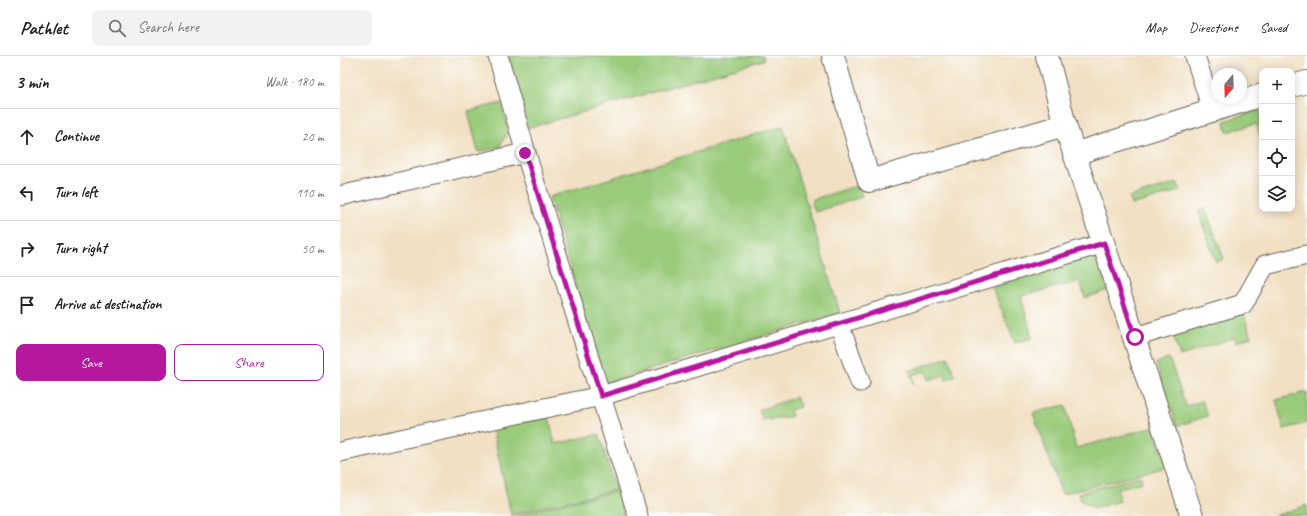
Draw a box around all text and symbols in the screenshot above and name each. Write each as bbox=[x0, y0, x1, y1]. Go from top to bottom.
search box bbox=[92, 10, 372, 46]
text: Pathlet bbox=[20, 16, 68, 40]
icon: search bbox=[106, 17, 128, 39]
text: Search here bbox=[138, 18, 199, 37]
text: Map bbox=[1146, 19, 1167, 36]
text: Directions bbox=[1189, 19, 1238, 36]
text: Saved bbox=[1260, 19, 1287, 36]
north arrow bbox=[1211, 68, 1247, 104]
map controls bbox=[1259, 68, 1295, 212]
button: + bbox=[1259, 68, 1295, 104]
text: 3 min bbox=[16, 72, 49, 93]
text: Walk · 180 m bbox=[265, 74, 324, 90]
button: − bbox=[1259, 104, 1295, 140]
icon: ahead bbox=[16, 126, 38, 148]
text: Continue bbox=[54, 127, 99, 146]
text: 20 m bbox=[302, 129, 324, 145]
button: locate bbox=[1259, 140, 1295, 176]
route end bbox=[516, 144, 534, 162]
button: layers bbox=[1259, 176, 1295, 212]
icon: left bbox=[16, 182, 38, 204]
text: Turn left bbox=[54, 183, 97, 202]
text: 110 m bbox=[296, 185, 324, 201]
icon: right bbox=[16, 238, 38, 260]
text: Turn right bbox=[54, 239, 107, 258]
text: 50 m bbox=[302, 241, 324, 257]
icon: arrive bbox=[16, 294, 38, 316]
text: Arrive at destination bbox=[54, 295, 161, 314]
route start bbox=[1126, 328, 1144, 346]
button: Save bbox=[16, 344, 166, 381]
button: Share bbox=[174, 344, 324, 381]

